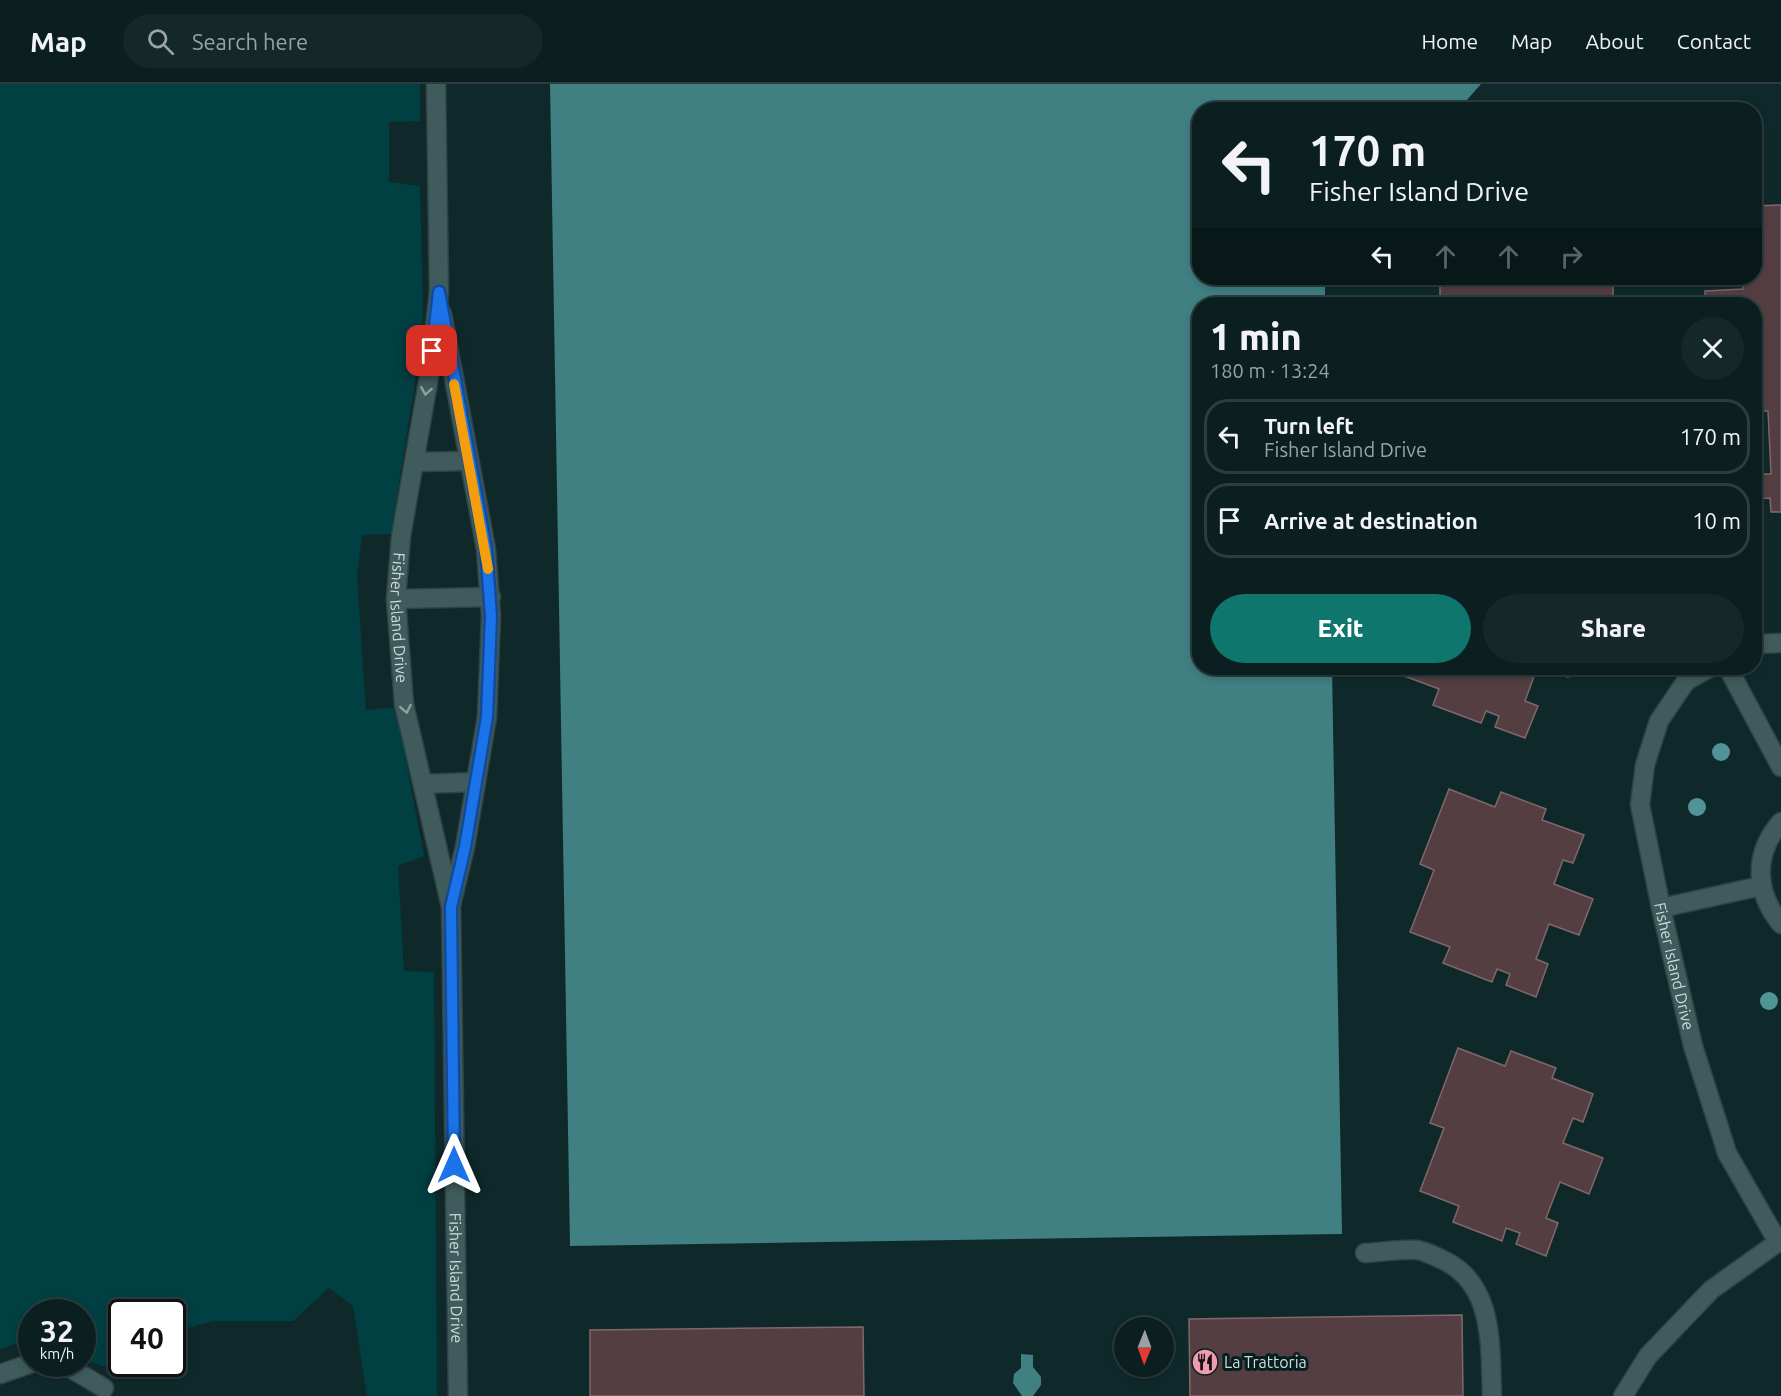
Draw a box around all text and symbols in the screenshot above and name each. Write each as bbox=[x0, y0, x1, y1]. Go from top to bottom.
search box bbox=[123, 14, 543, 68]
icon: search bbox=[144, 25, 177, 58]
text: Map bbox=[30, 26, 87, 57]
text: Search here bbox=[192, 29, 308, 54]
text: Home bbox=[1421, 29, 1478, 53]
text: Map bbox=[1511, 29, 1552, 53]
text: About bbox=[1585, 29, 1644, 53]
text: Contact bbox=[1677, 29, 1751, 53]
icon: left bbox=[1210, 126, 1288, 204]
text: 170 m bbox=[1309, 127, 1426, 174]
text: Fisher Island Drive bbox=[1309, 176, 1529, 206]
icon: left bbox=[1366, 240, 1399, 273]
icon: ahead bbox=[1429, 240, 1462, 273]
icon: ahead bbox=[1492, 240, 1525, 273]
icon: right bbox=[1555, 240, 1588, 273]
text: 1 min bbox=[1210, 316, 1302, 357]
button: close bbox=[1681, 317, 1744, 380]
pin bbox=[406, 325, 457, 376]
icon: arrive bbox=[415, 334, 448, 367]
text: 180 m · 13:24 bbox=[1210, 359, 1330, 382]
one-way arrow bbox=[421, 387, 433, 396]
text: Turn left bbox=[1264, 413, 1354, 438]
icon: left bbox=[1213, 420, 1246, 453]
text: 170 m bbox=[1680, 424, 1741, 449]
text: Fisher Island Drive bbox=[1264, 438, 1427, 461]
icon: arrive bbox=[1213, 504, 1246, 537]
text: Arrive at destination bbox=[1264, 508, 1478, 533]
text: 10 m bbox=[1692, 508, 1741, 533]
street label: Fisher Island Drive bbox=[387, 552, 411, 683]
button: Exit bbox=[1210, 594, 1471, 663]
button: Share bbox=[1483, 594, 1744, 663]
one-way arrow bbox=[399, 704, 412, 714]
street label: Fisher Island Drive bbox=[1651, 901, 1698, 1032]
position arrow bbox=[422, 1133, 486, 1197]
street label: Fisher Island Drive bbox=[446, 1213, 466, 1343]
speed limit sign: 40 bbox=[108, 1299, 186, 1377]
text: 32 bbox=[40, 1314, 74, 1348]
north arrow bbox=[1114, 1317, 1174, 1377]
map controls bbox=[1114, 1317, 1174, 1377]
text: km/h bbox=[40, 1345, 74, 1362]
restaurant icon: La Trattoria bbox=[1190, 1347, 1220, 1377]
place label: La Trattoria bbox=[1224, 1353, 1307, 1371]

